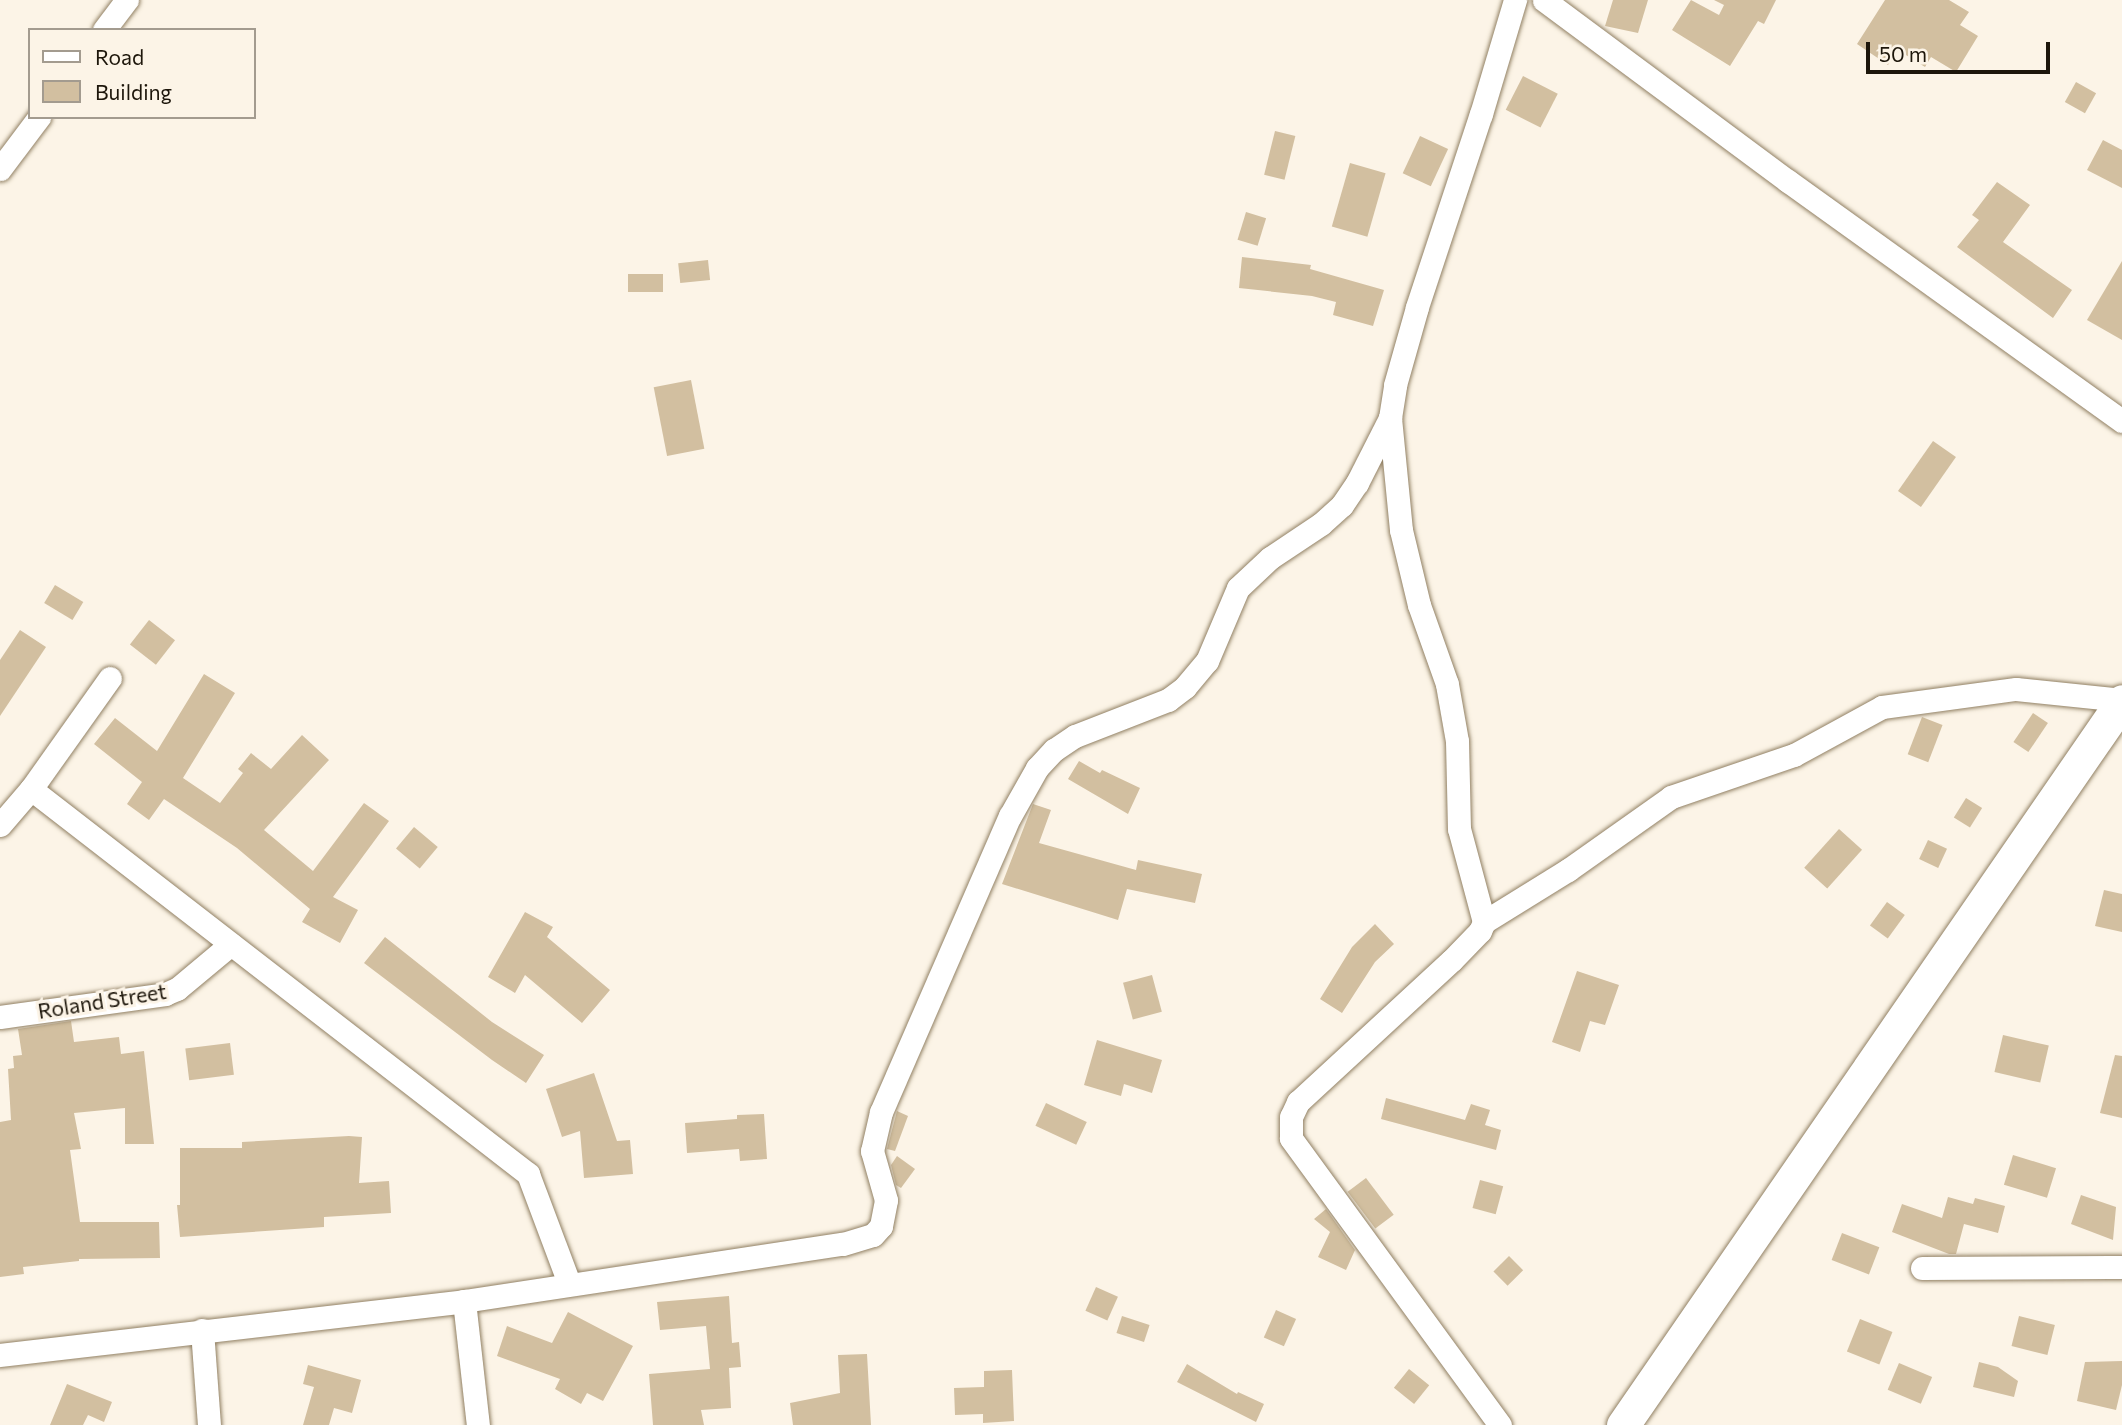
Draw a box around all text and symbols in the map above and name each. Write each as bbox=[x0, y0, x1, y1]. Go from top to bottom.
legend bbox=[28, 28, 256, 119]
scale bar bbox=[1870, 28, 2054, 72]
text: 50 m bbox=[1879, 41, 1927, 66]
text: Road bbox=[95, 44, 144, 69]
text: Building bbox=[95, 79, 172, 104]
street label: Roland Street bbox=[36, 978, 168, 1024]

